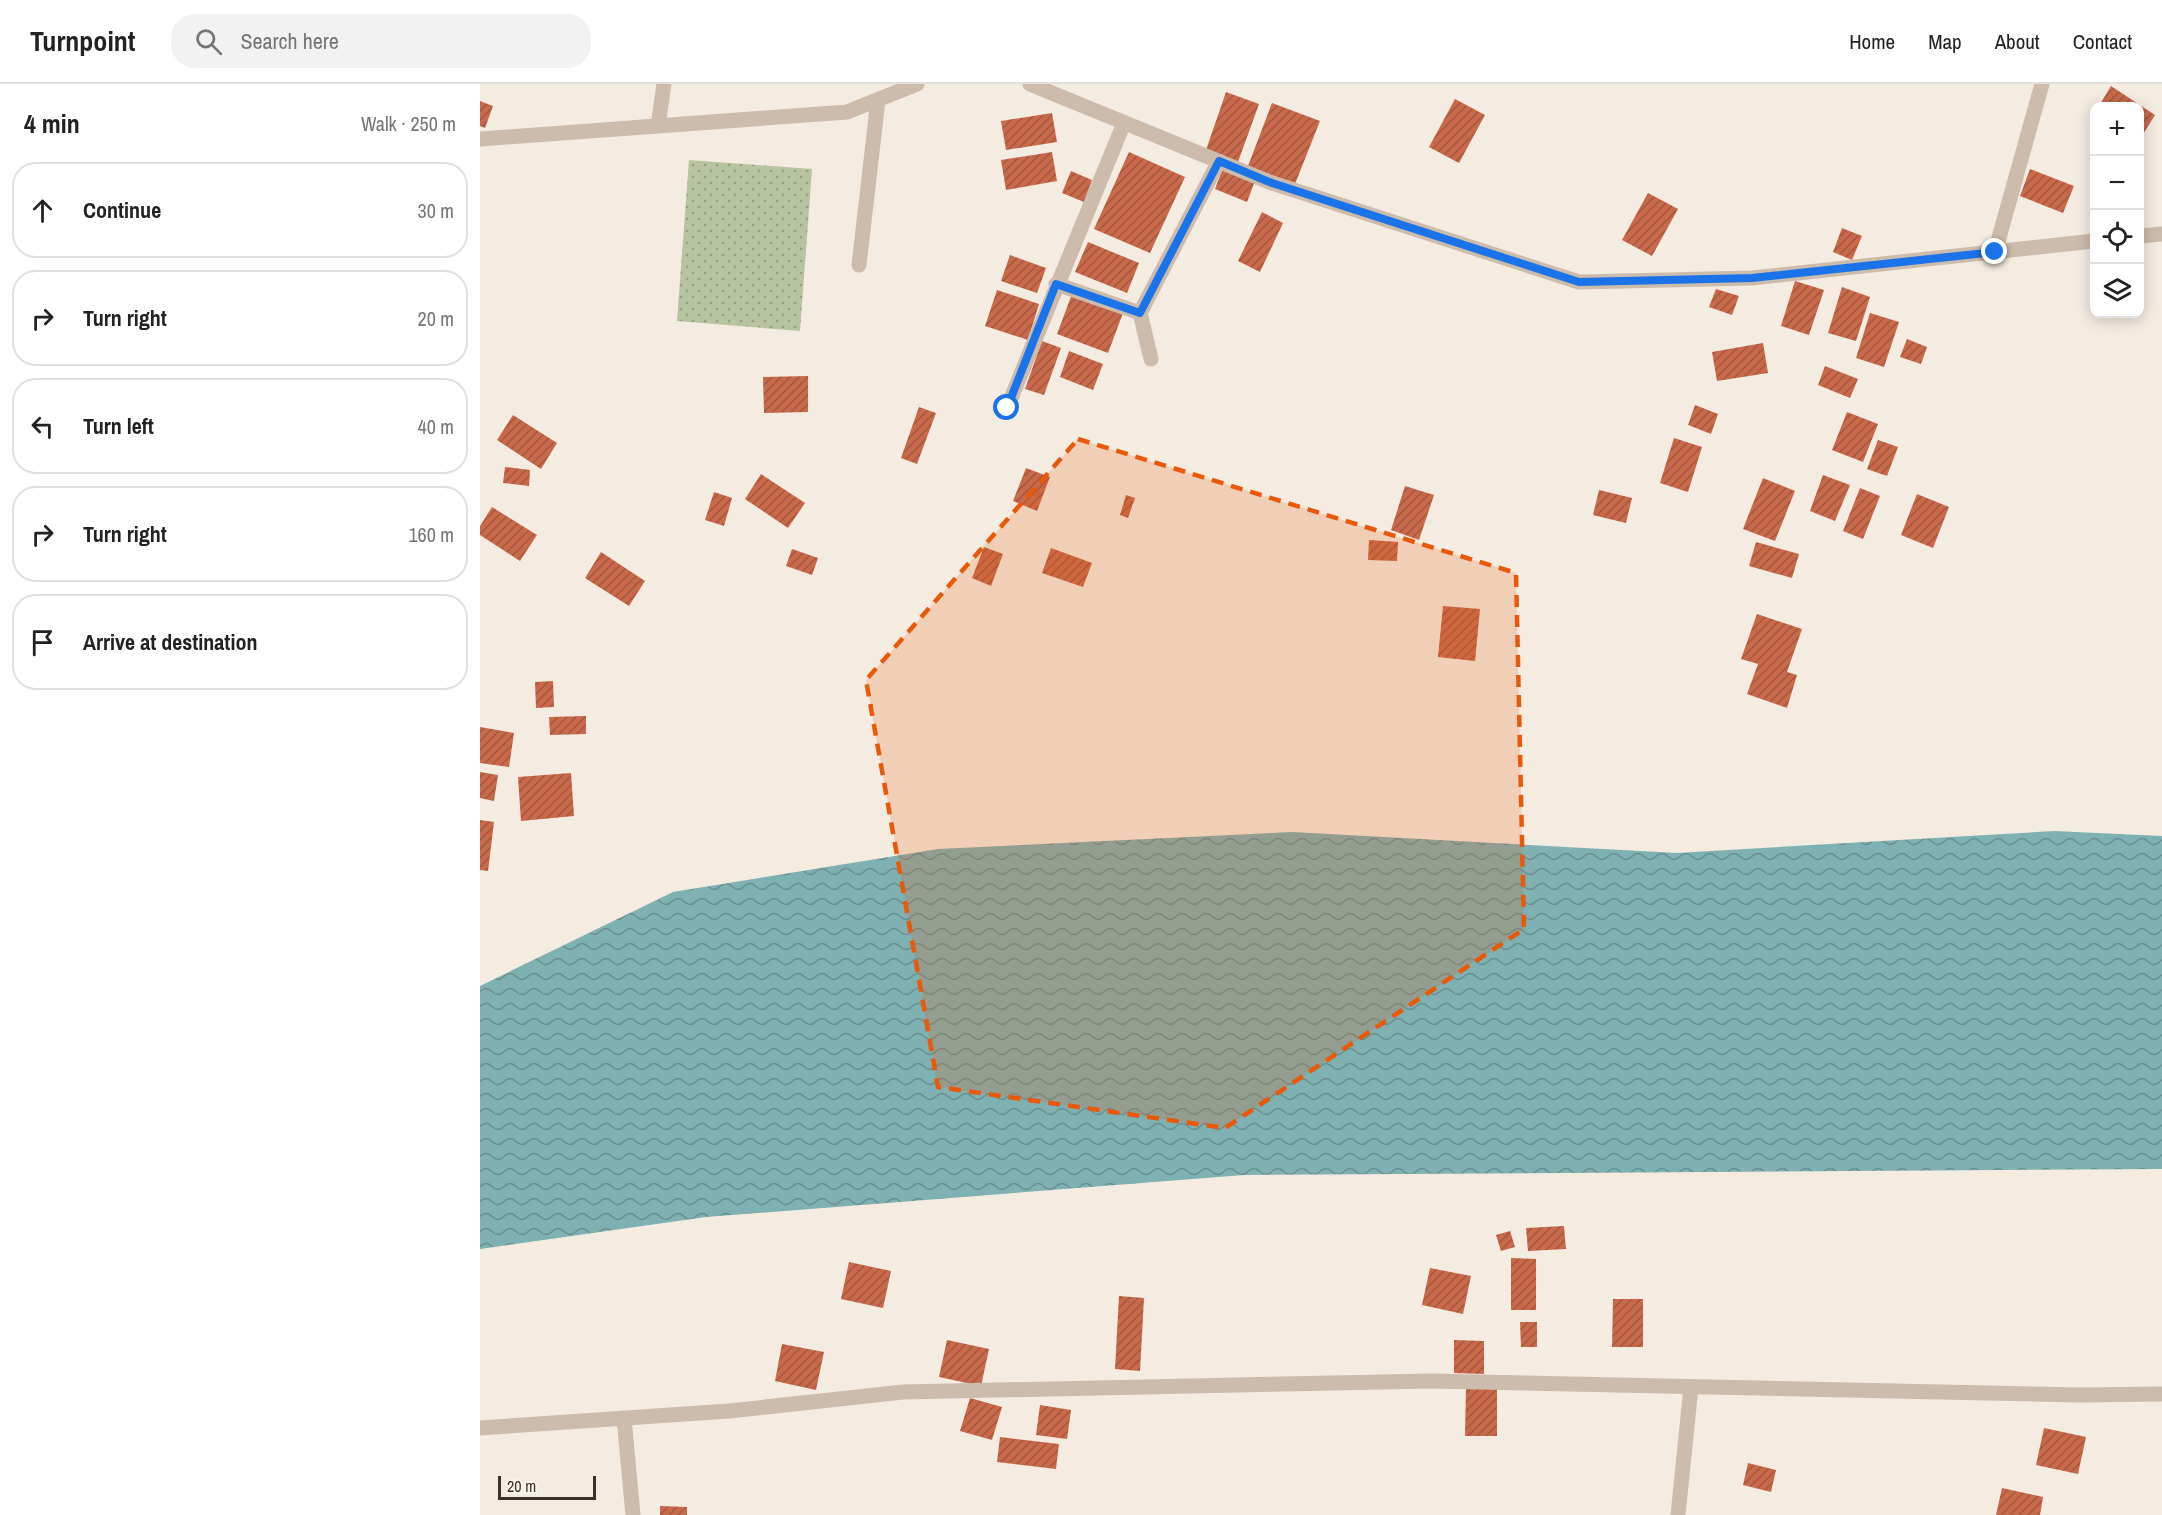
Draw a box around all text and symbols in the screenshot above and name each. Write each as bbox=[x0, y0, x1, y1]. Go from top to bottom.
search box bbox=[171, 14, 591, 68]
text: Turnpoint bbox=[30, 22, 135, 60]
icon: search bbox=[192, 25, 225, 58]
text: Search here bbox=[240, 26, 339, 56]
text: Home bbox=[1849, 27, 1895, 56]
text: Map bbox=[1928, 27, 1962, 56]
text: About bbox=[1995, 27, 2040, 56]
text: Contact bbox=[2073, 27, 2132, 56]
map controls bbox=[2090, 102, 2144, 318]
button: + bbox=[2090, 102, 2144, 156]
text: 4 min bbox=[24, 106, 80, 141]
text: Walk · 250 m bbox=[361, 110, 456, 137]
button: − bbox=[2090, 156, 2144, 210]
icon: ahead bbox=[26, 194, 59, 227]
text: Continue bbox=[83, 195, 161, 225]
text: 30 m bbox=[418, 197, 454, 224]
button: locate bbox=[2090, 210, 2144, 264]
route end bbox=[1981, 238, 2007, 264]
button: layers bbox=[2090, 264, 2144, 318]
icon: right bbox=[26, 302, 59, 335]
text: Turn right bbox=[83, 303, 167, 333]
text: 20 m bbox=[418, 305, 454, 332]
route start bbox=[993, 394, 1019, 420]
icon: left bbox=[26, 410, 59, 443]
text: Turn left bbox=[83, 411, 154, 441]
text: 40 m bbox=[418, 413, 454, 440]
icon: right bbox=[26, 518, 59, 551]
text: Turn right bbox=[83, 519, 167, 549]
text: 160 m bbox=[408, 521, 454, 548]
icon: arrive bbox=[26, 626, 59, 659]
text: Arrive at destination bbox=[83, 627, 257, 657]
scale bar bbox=[498, 1473, 596, 1500]
text: 20 m bbox=[507, 1475, 536, 1497]

